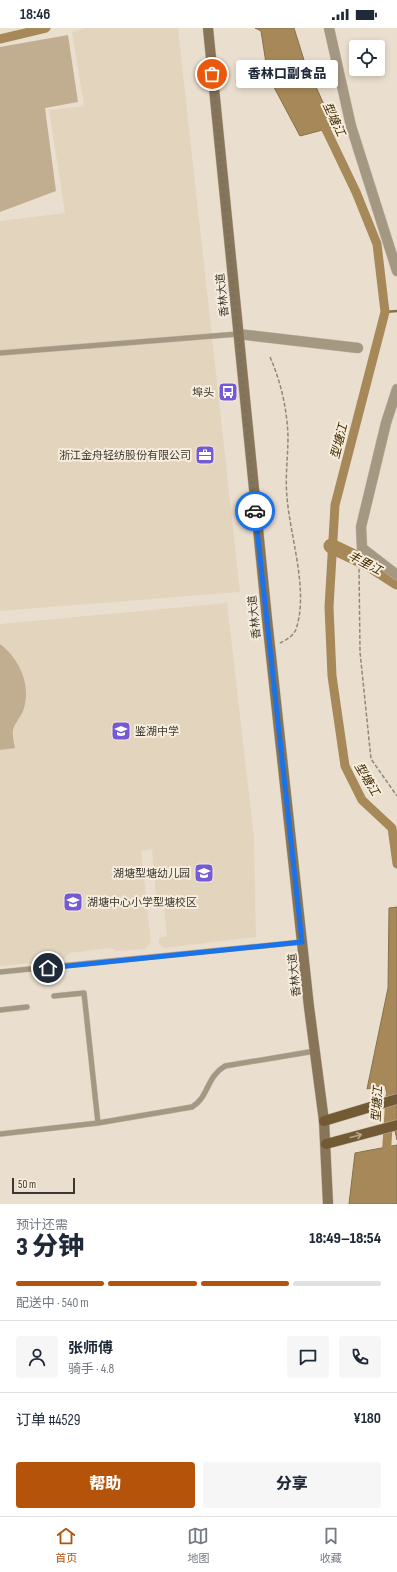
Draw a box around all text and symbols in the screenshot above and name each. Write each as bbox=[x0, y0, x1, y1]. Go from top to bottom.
text: 18:46 bbox=[20, 5, 50, 24]
map controls bbox=[349, 40, 385, 76]
button: locate bbox=[349, 40, 385, 76]
pin bbox=[195, 57, 229, 91]
callout: 香林口副食品 bbox=[236, 60, 338, 88]
icon: bag bbox=[201, 63, 223, 85]
text: 香林口副食品 bbox=[248, 66, 326, 82]
water label: 型塘江 bbox=[319, 100, 349, 141]
street label: 香林大道 bbox=[214, 272, 231, 318]
bus stop icon: 埠头 bbox=[217, 381, 239, 403]
place label: 埠头 bbox=[192, 386, 214, 399]
water label: 型塘江 bbox=[328, 420, 352, 460]
office icon: 浙江金舟轻纺股份有限公司 bbox=[194, 444, 216, 466]
place label: 浙江金舟轻纺股份有限公司 bbox=[59, 449, 191, 462]
courier bbox=[235, 491, 275, 531]
icon: car bbox=[244, 500, 266, 522]
water label: 丰里江 bbox=[345, 548, 386, 579]
street label: 香林大道 bbox=[246, 594, 263, 640]
school or university icon: 鉴湖中学 bbox=[110, 720, 132, 742]
place label: 鉴湖中学 bbox=[135, 725, 179, 738]
water label: 型塘江 bbox=[351, 760, 383, 800]
school or university icon: 湖塘型塘幼儿园 bbox=[193, 862, 215, 884]
place label: 湖塘型塘幼儿园 bbox=[113, 867, 190, 880]
school or university icon: 湖塘中心小学型塘校区 bbox=[62, 891, 84, 913]
place label: 湖塘中心小学型塘校区 bbox=[87, 896, 197, 909]
pin bbox=[31, 951, 65, 985]
street label: 香林大道 bbox=[286, 952, 303, 998]
icon: home bbox=[37, 957, 59, 979]
water label: 型塘江 bbox=[369, 1084, 386, 1122]
one-way arrow bbox=[349, 1132, 362, 1139]
scale bar bbox=[12, 1176, 75, 1195]
text: 50 m bbox=[18, 1178, 36, 1191]
text: 预计还需 bbox=[16, 1217, 68, 1233]
text: 18:49–18:54 bbox=[309, 1229, 381, 1248]
text: 3 分钟 bbox=[16, 1232, 84, 1263]
text: 配送中 · 540 m bbox=[16, 1295, 89, 1311]
button: person bbox=[16, 1336, 58, 1378]
button: chat bbox=[287, 1336, 329, 1378]
button: phone bbox=[339, 1336, 381, 1378]
text: 张师傅 bbox=[68, 1339, 113, 1358]
text: 骑手 · 4.8 bbox=[68, 1361, 114, 1377]
text: ¥180 bbox=[353, 1409, 381, 1428]
text: 订单 #4529 bbox=[16, 1411, 80, 1430]
button: 帮助 bbox=[16, 1462, 195, 1508]
button: 分享 bbox=[203, 1462, 381, 1508]
tab: 首页 bbox=[55, 1525, 77, 1565]
tab: 地图 bbox=[187, 1525, 209, 1565]
tab: 收藏 bbox=[320, 1525, 342, 1565]

